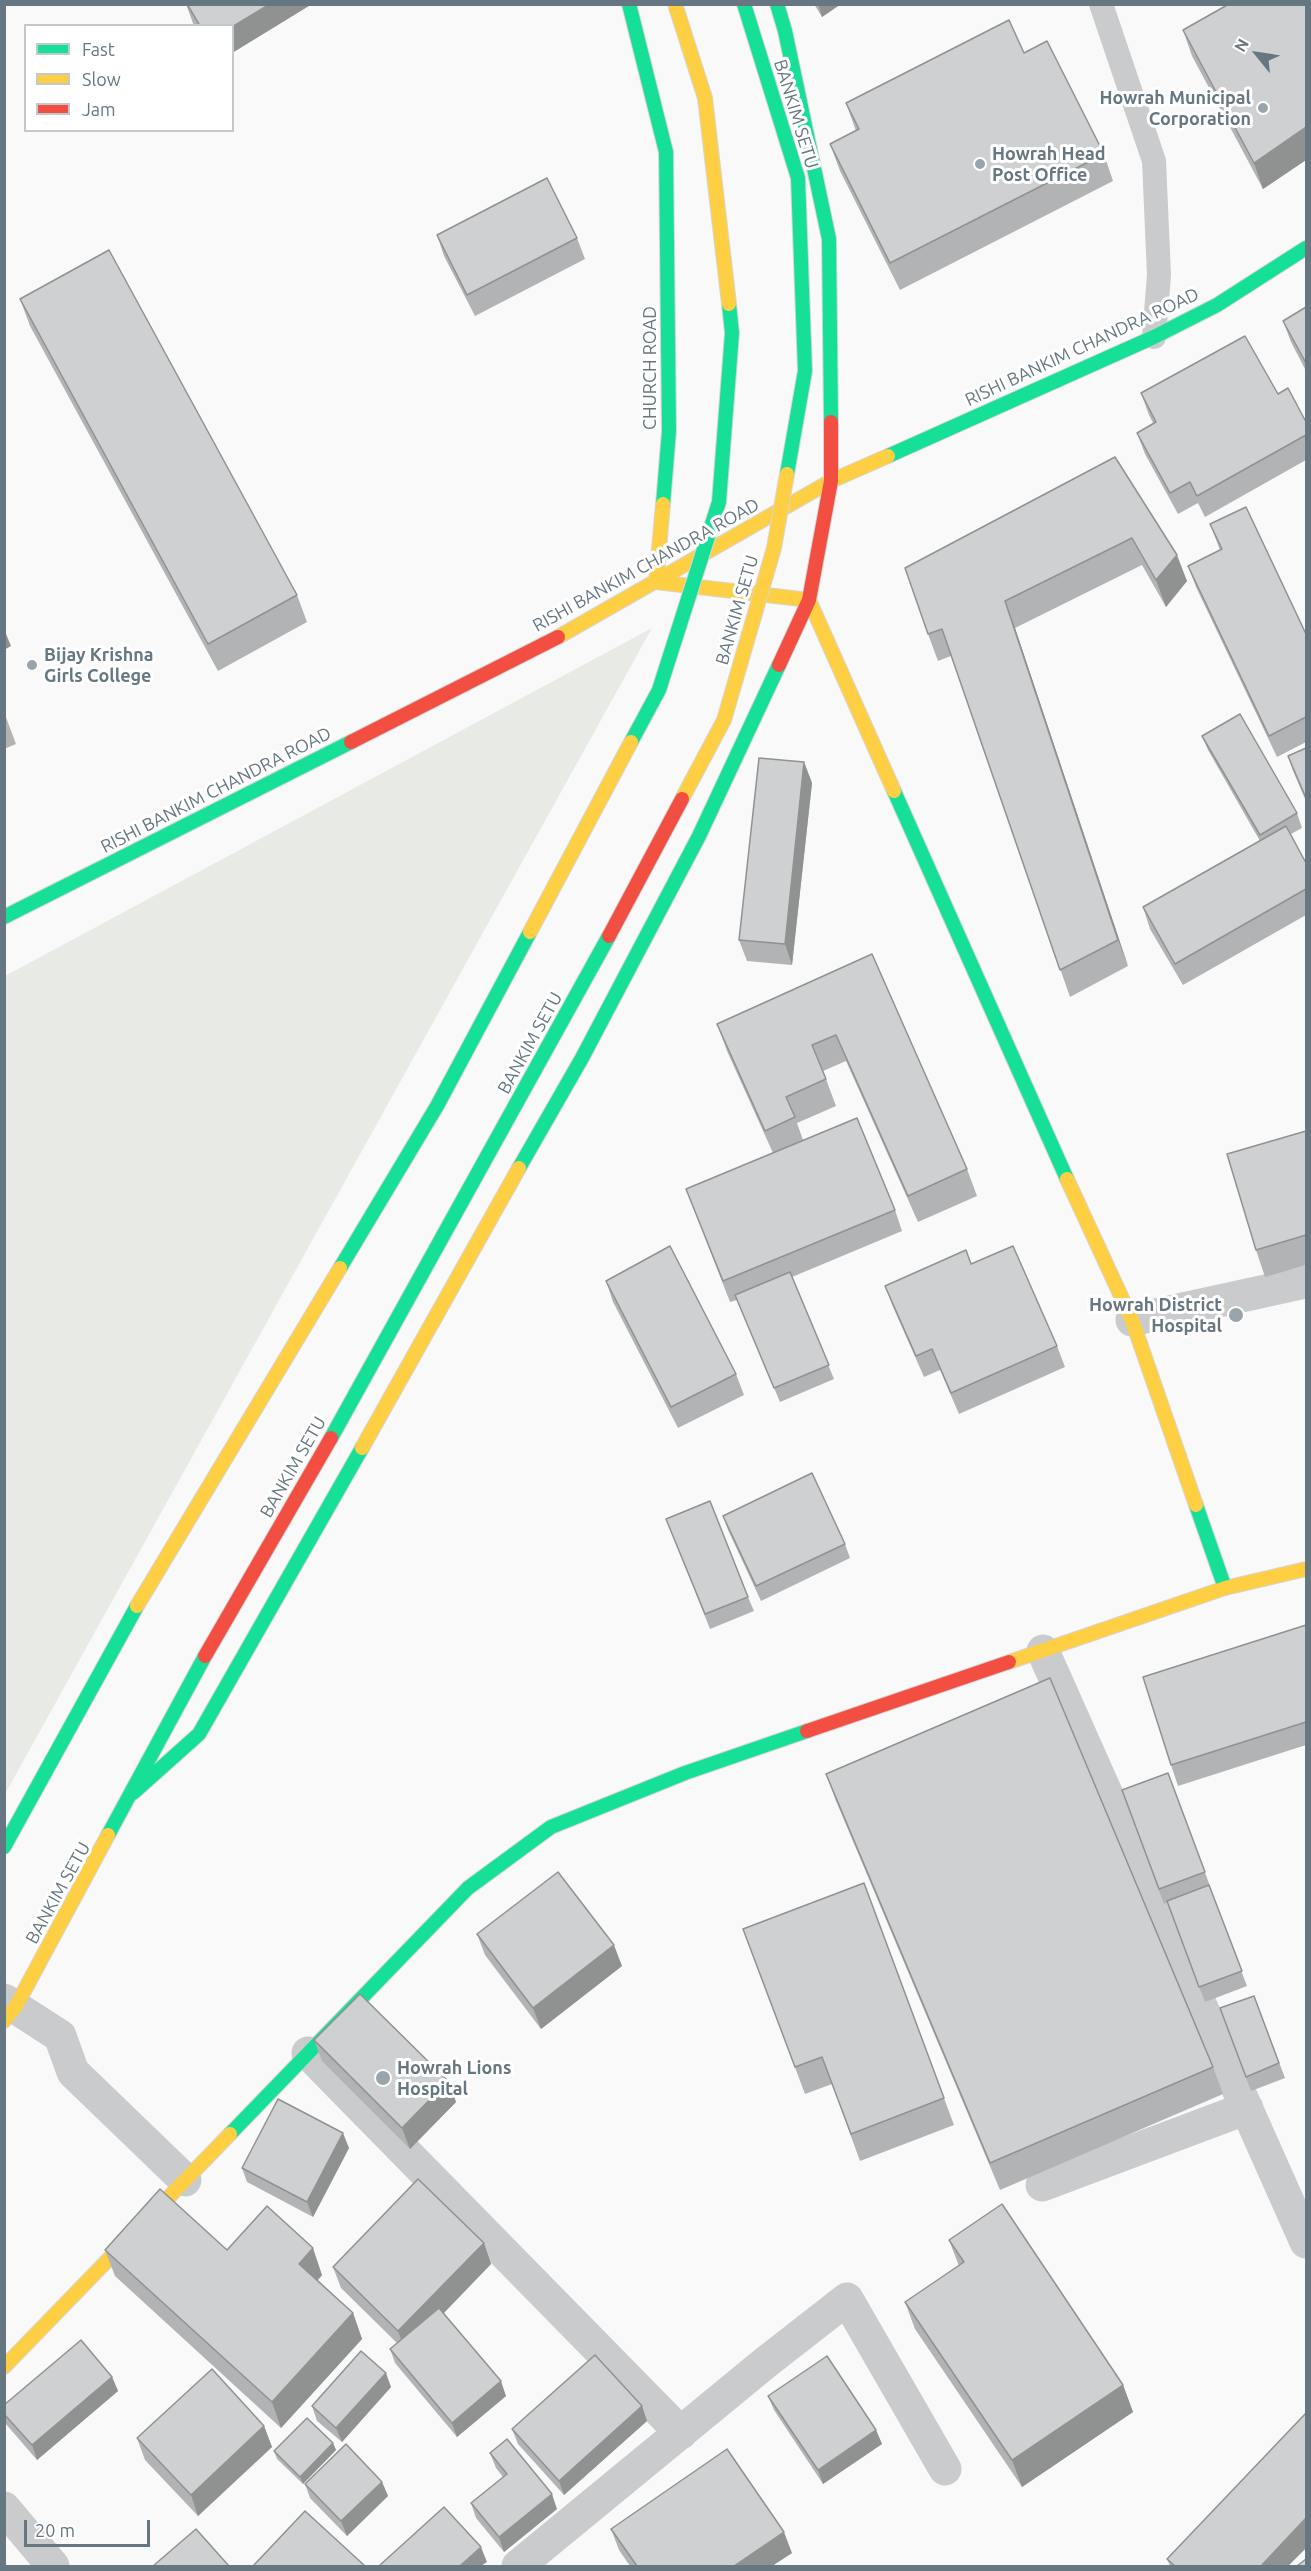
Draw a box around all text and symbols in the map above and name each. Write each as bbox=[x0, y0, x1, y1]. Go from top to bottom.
legend bbox=[24, 24, 234, 132]
north arrow bbox=[1227, 24, 1287, 84]
text: N bbox=[1231, 35, 1252, 55]
text: Fast bbox=[82, 39, 115, 59]
street label: BANKIM SETU bbox=[769, 57, 823, 171]
text: Slow bbox=[82, 69, 121, 89]
place label: Howrah Municipal Corporation bbox=[1099, 87, 1251, 130]
text: Jam bbox=[82, 99, 116, 119]
marker: Howrah Municipal Corporation bbox=[1256, 101, 1270, 115]
place label: Howrah Head Post Office bbox=[992, 143, 1106, 186]
marker: Howrah Head Post Office bbox=[973, 157, 987, 171]
street label: RISHI BANKIM CHANDRA ROAD bbox=[962, 283, 1202, 411]
street label: CHURCH ROAD bbox=[639, 306, 661, 430]
street label: RISHI BANKIM CHANDRA ROAD bbox=[529, 494, 763, 636]
street label: BANKIM SETU bbox=[711, 553, 763, 667]
place label: Bijay Krishna Girls College bbox=[44, 644, 154, 686]
marker: Bijay Krishna Girls College bbox=[25, 658, 39, 672]
street label: RISHI BANKIM CHANDRA ROAD bbox=[97, 722, 335, 858]
street label: BANKIM SETU bbox=[493, 988, 567, 1098]
place label: Howrah District Hospital bbox=[1089, 1294, 1222, 1336]
marker: Howrah District Hospital bbox=[1227, 1306, 1245, 1324]
street label: BANKIM SETU bbox=[255, 1413, 331, 1521]
street label: BANKIM SETU bbox=[21, 1838, 95, 1948]
place label: Howrah Lions Hospital bbox=[397, 2057, 511, 2100]
marker: Howrah Lions Hospital bbox=[374, 2069, 392, 2087]
scale bar bbox=[27, 2508, 153, 2546]
text: 20 m bbox=[35, 2520, 75, 2540]

